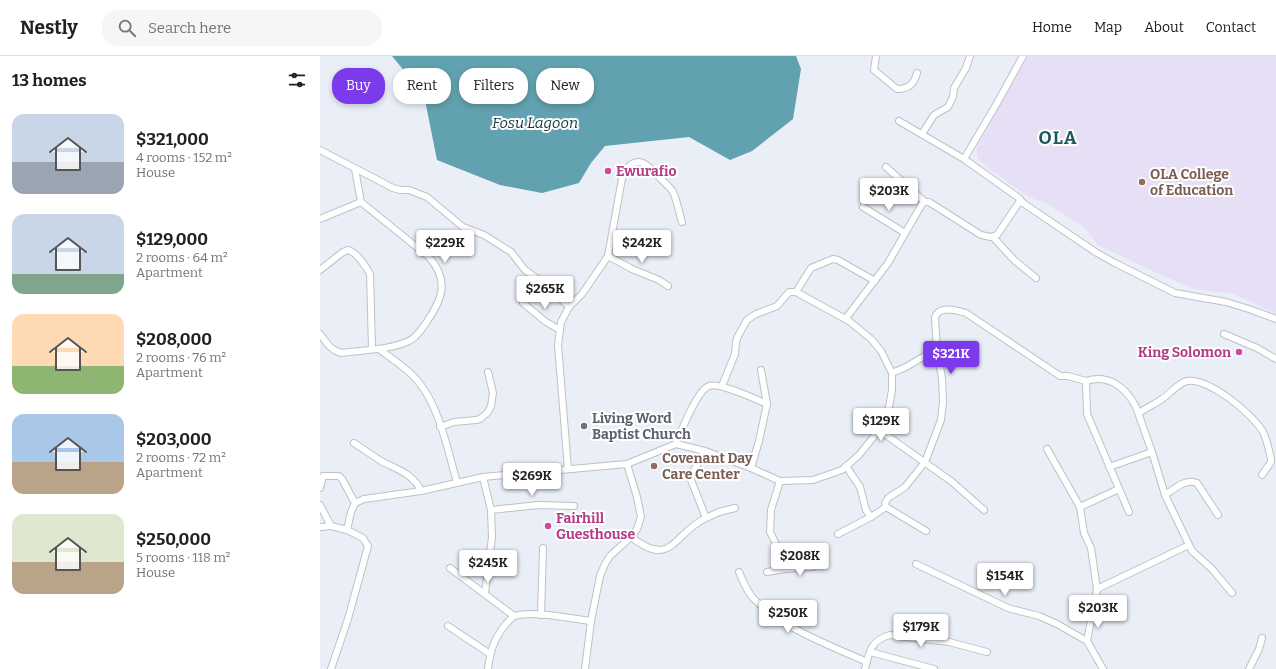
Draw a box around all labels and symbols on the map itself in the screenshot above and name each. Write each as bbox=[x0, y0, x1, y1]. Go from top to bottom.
water label: Fosu Lagoon bbox=[492, 114, 578, 132]
district label: OLA bbox=[1039, 127, 1077, 149]
place label: Ewurafio bbox=[616, 163, 677, 180]
marker: Ewurafio bbox=[603, 166, 613, 176]
place label: OLA College of Education bbox=[1150, 166, 1233, 199]
marker: OLA College of Education bbox=[1137, 177, 1147, 187]
pin: $203K bbox=[861, 178, 917, 212]
pin: $229K bbox=[417, 230, 473, 264]
pin: $242K bbox=[614, 230, 670, 264]
pin: $265K bbox=[517, 276, 573, 310]
pin: $321K bbox=[923, 341, 979, 375]
place label: King Solomon bbox=[1138, 344, 1231, 361]
marker: King Solomon bbox=[1234, 347, 1244, 357]
pin: $129K bbox=[853, 408, 909, 442]
place label: Living Word Baptist Church bbox=[592, 410, 691, 443]
marker: Living Word Baptist Church bbox=[579, 421, 589, 431]
place label: Covenant Day Care Center bbox=[662, 450, 753, 483]
marker: Covenant Day Care Center bbox=[649, 461, 659, 471]
pin: $269K bbox=[504, 463, 560, 497]
place label: Fairhill Guesthouse bbox=[556, 510, 636, 543]
marker: Fairhill Guesthouse bbox=[543, 521, 553, 531]
pin: $208K bbox=[772, 543, 828, 577]
pin: $245K bbox=[460, 550, 516, 584]
pin: $154K bbox=[977, 563, 1033, 597]
pin: $203K bbox=[1070, 595, 1126, 629]
pin: $250K bbox=[760, 600, 816, 634]
pin: $179K bbox=[893, 614, 949, 648]

